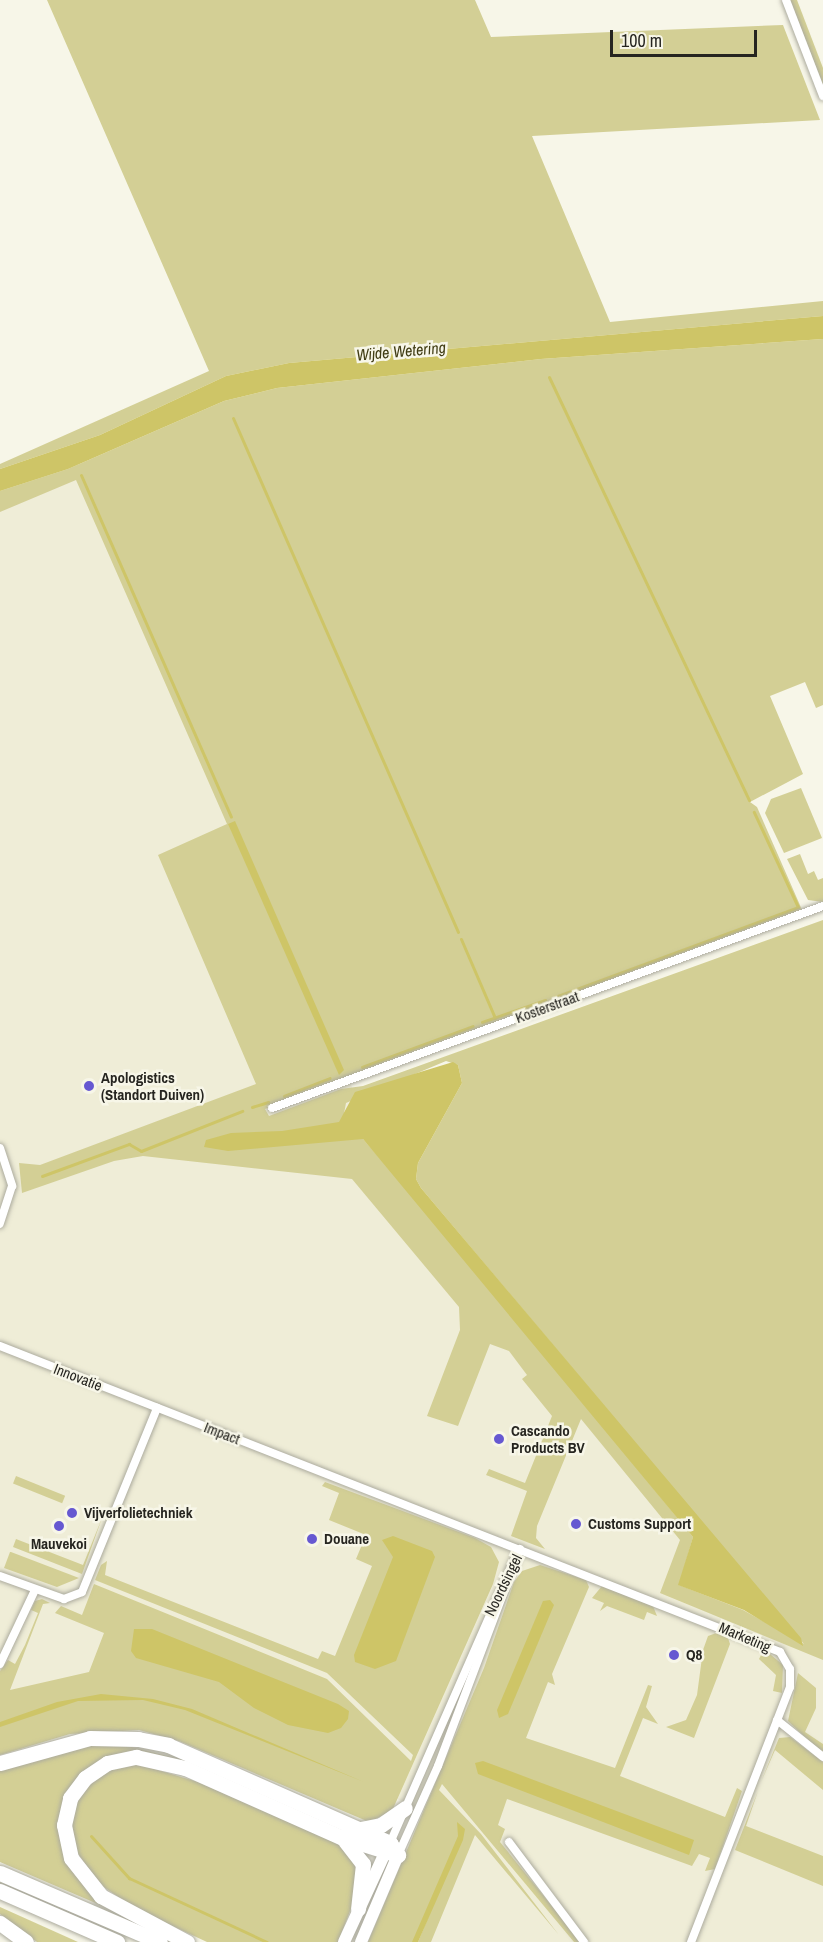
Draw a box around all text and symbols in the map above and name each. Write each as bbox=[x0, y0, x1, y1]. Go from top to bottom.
scale bar bbox=[613, 18, 760, 56]
text: 100 m bbox=[621, 28, 662, 53]
water label: Wijde Wetering bbox=[355, 338, 447, 364]
street label: Kosterstraat bbox=[513, 987, 581, 1027]
place label: Apologistics (Standort Duiven) bbox=[101, 1068, 204, 1103]
marker: Apologistics (Standort Duiven) bbox=[82, 1079, 96, 1093]
street label: Innovatie bbox=[51, 1360, 105, 1394]
street label: Impact bbox=[202, 1418, 242, 1448]
place label: Cascando Products BV bbox=[511, 1421, 585, 1456]
marker: Cascando Products BV bbox=[492, 1432, 506, 1446]
place label: Vijverfolietechniek bbox=[84, 1504, 192, 1522]
marker: Vijverfolietechniek bbox=[65, 1506, 79, 1520]
place label: Customs Support bbox=[588, 1515, 691, 1533]
marker: Customs Support bbox=[569, 1517, 583, 1531]
marker: Mauvekoi bbox=[52, 1519, 66, 1533]
place label: Douane bbox=[324, 1530, 369, 1548]
marker: Douane bbox=[305, 1532, 319, 1546]
place label: Mauvekoi bbox=[31, 1535, 87, 1553]
street label: Noordsingel bbox=[480, 1551, 526, 1619]
street label: Marketing bbox=[716, 1618, 774, 1656]
place label: Q8 bbox=[686, 1646, 702, 1664]
marker: Q8 bbox=[667, 1648, 681, 1662]

